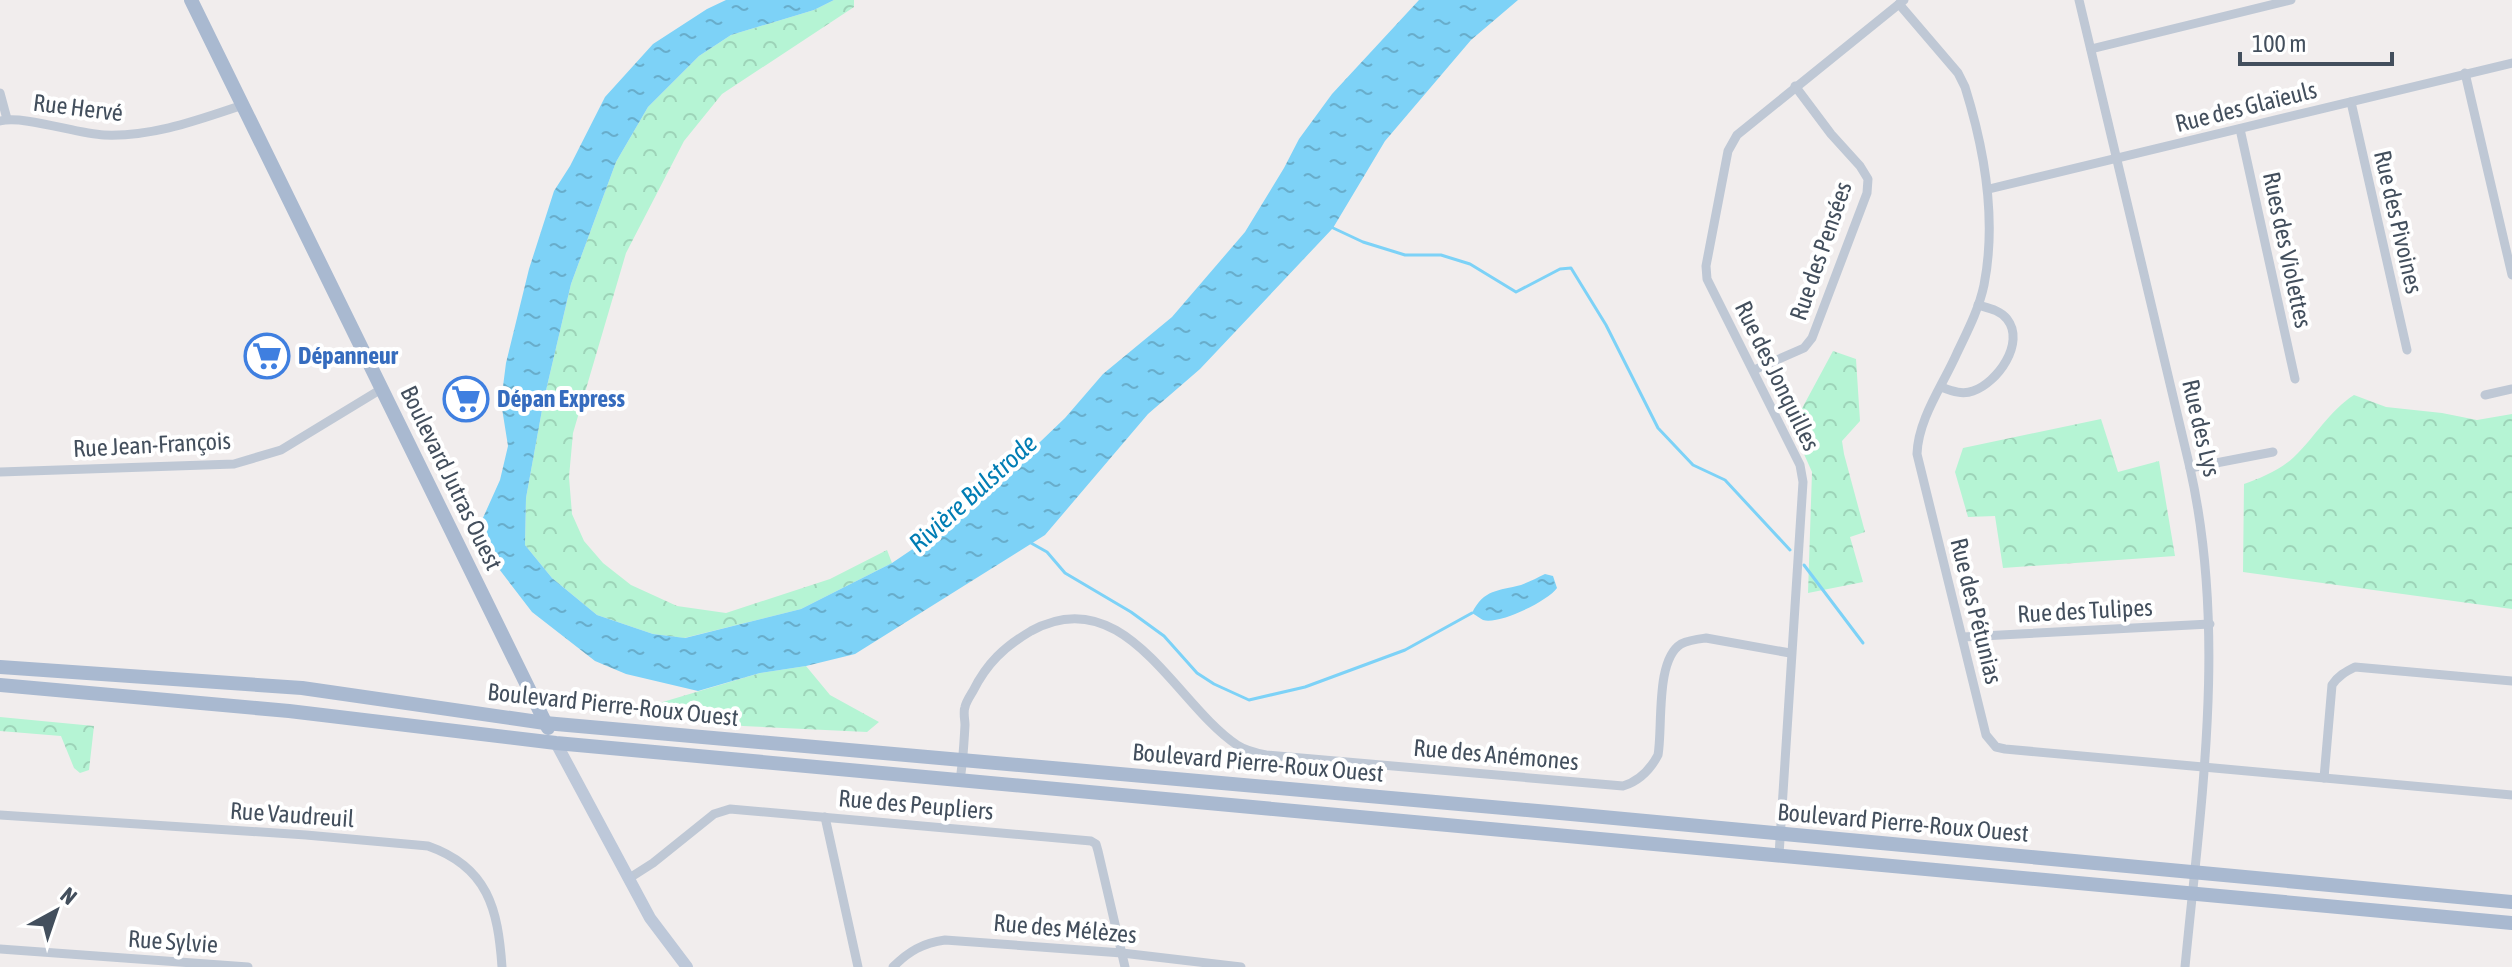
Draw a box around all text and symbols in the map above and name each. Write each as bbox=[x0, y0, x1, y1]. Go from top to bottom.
scale bar bbox=[2240, 16, 2392, 66]
text: 100 m bbox=[2252, 30, 2306, 57]
street label: Rue des Glaïeuls bbox=[2172, 76, 2319, 137]
street label: Rue Hervé bbox=[32, 89, 124, 126]
street label: Rue des Pivoines bbox=[2369, 148, 2428, 296]
street label: Rues des Violettes bbox=[2258, 169, 2317, 330]
street label: Rue des Pensées bbox=[1784, 178, 1857, 324]
street label: Rue des Jonquilles bbox=[1730, 297, 1825, 455]
supermarket icon: Dépanneur bbox=[243, 332, 291, 380]
place label: Dépanneur bbox=[298, 342, 399, 369]
supermarket icon: Dépan Express bbox=[442, 375, 490, 423]
street label: Rue des Lys bbox=[2177, 377, 2226, 479]
street label: Boulevard Jutras Ouest bbox=[395, 381, 508, 574]
place label: Dépan Express bbox=[497, 385, 626, 412]
street label: Rue Jean-François bbox=[72, 427, 232, 462]
water label: Rivière Bulstrode bbox=[903, 428, 1043, 558]
street label: Rue des Pétunias bbox=[1945, 535, 2008, 687]
street label: Rue des Tulipes bbox=[2017, 593, 2153, 628]
street label: Boulevard Pierre-Roux Ouest bbox=[486, 678, 740, 731]
street label: Rue des Anémones bbox=[1412, 734, 1580, 775]
street label: Boulevard Pierre-Roux Ouest bbox=[1131, 738, 1385, 787]
street label: Rue des Peupliers bbox=[837, 784, 995, 825]
street label: Rue Vaudreuil bbox=[229, 797, 356, 832]
street label: Boulevard Pierre-Roux Ouest bbox=[1776, 798, 2030, 847]
north arrow bbox=[16, 871, 96, 951]
text: N bbox=[56, 882, 82, 910]
street label: Rue des Mélèzes bbox=[992, 909, 1138, 948]
street label: Rue Sylvie bbox=[127, 925, 219, 958]

